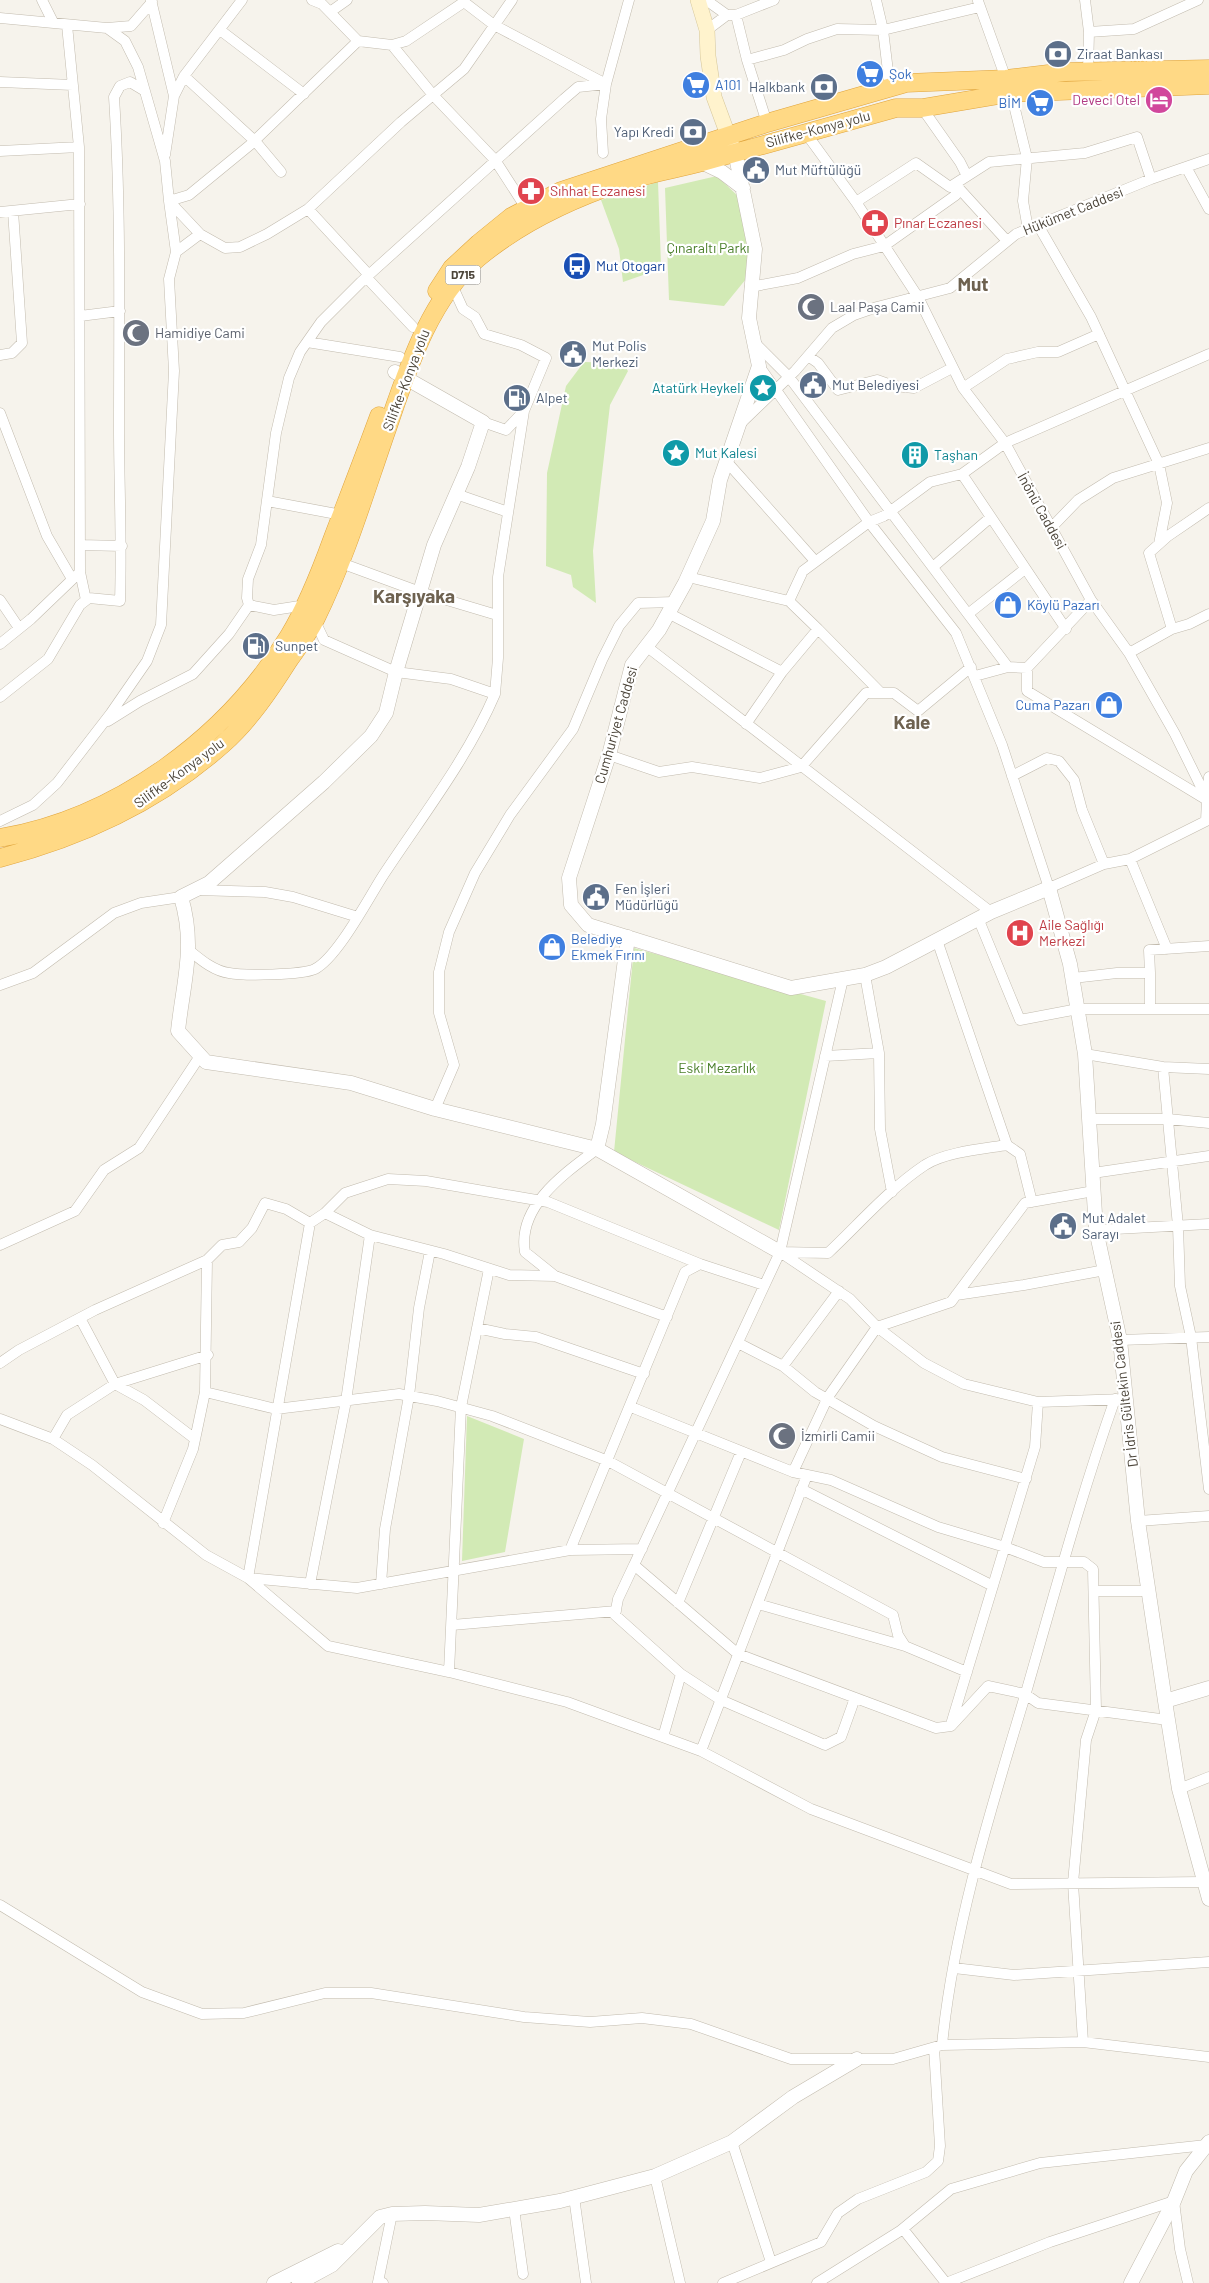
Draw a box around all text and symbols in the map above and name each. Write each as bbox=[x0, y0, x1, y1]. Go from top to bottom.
bank icon: Ziraat Bankası bbox=[1043, 39, 1073, 69]
place label: Ziraat Bankası bbox=[1077, 45, 1163, 62]
supermarket icon: Şok bbox=[855, 59, 885, 89]
place label: Şok bbox=[889, 65, 912, 82]
supermarket icon: A101 bbox=[681, 70, 711, 100]
bank icon: Halkbank bbox=[809, 72, 839, 102]
place label: A101 bbox=[715, 76, 741, 93]
place label: Halkbank bbox=[749, 78, 805, 95]
hotel icon: Deveci Otel bbox=[1144, 85, 1174, 115]
supermarket icon: BİM bbox=[1025, 88, 1055, 118]
place label: Deveci Otel bbox=[1072, 91, 1140, 108]
place label: BİM bbox=[999, 94, 1021, 111]
street label: Silifke-Konya yolu bbox=[764, 106, 872, 151]
bank icon: Yapı Kredi bbox=[678, 117, 708, 147]
place label: Yapı Kredi bbox=[614, 123, 674, 140]
public building icon: Mut Müftülüğü bbox=[741, 155, 771, 185]
place label: Mut Müftülüğü bbox=[775, 161, 861, 178]
pharmacy icon: Sıhhat Eczanesi bbox=[516, 176, 546, 206]
place label: Sıhhat Eczanesi bbox=[550, 182, 645, 199]
street label: Hükümet Caddesi bbox=[1020, 183, 1125, 238]
pharmacy icon: Pınar Eczanesi bbox=[860, 208, 890, 238]
place label: Pınar Eczanesi bbox=[894, 214, 982, 231]
park label: Çınaraltı Parkı bbox=[667, 239, 749, 256]
bus stop icon: Mut Otogarı bbox=[562, 251, 592, 281]
place label: Mut Otogarı bbox=[596, 257, 665, 274]
road number: D715 bbox=[446, 266, 480, 284]
district label: Mut bbox=[957, 272, 989, 295]
mosque icon: Laal Paşa Camii bbox=[796, 292, 826, 322]
place label: Laal Paşa Camii bbox=[830, 298, 925, 315]
mosque icon: Hamidiye Cami bbox=[121, 318, 151, 348]
place label: Hamidiye Cami bbox=[155, 324, 245, 341]
street label: Silifke-Konya yolu bbox=[378, 327, 433, 433]
place label: Mut Polis Merkezi bbox=[592, 337, 647, 370]
public building icon: Mut Polis Merkezi bbox=[558, 339, 588, 369]
public building icon: Mut Belediyesi bbox=[798, 370, 828, 400]
place icon: Atatürk Heykeli bbox=[748, 373, 778, 403]
place label: Mut Belediyesi bbox=[832, 376, 919, 393]
place label: Atatürk Heykeli bbox=[652, 379, 744, 396]
fuel station icon: Alpet bbox=[502, 383, 532, 413]
place label: Alpet bbox=[536, 389, 568, 406]
place icon: Mut Kalesi bbox=[661, 438, 691, 468]
building icon: Taşhan bbox=[900, 440, 930, 470]
place label: Mut Kalesi bbox=[695, 444, 757, 461]
place label: Taşhan bbox=[934, 446, 978, 463]
street label: İnönü Caddesi bbox=[1014, 469, 1070, 552]
district label: Karşıyaka bbox=[373, 584, 455, 607]
shop icon: Köylü Pazarı bbox=[993, 590, 1023, 620]
place label: Köylü Pazarı bbox=[1027, 596, 1099, 613]
fuel station icon: Sunpet bbox=[241, 631, 271, 661]
place label: Sunpet bbox=[275, 637, 318, 654]
street label: Cumhuriyet Caddesi bbox=[591, 664, 640, 785]
shop icon: Cuma Pazarı bbox=[1094, 690, 1124, 720]
place label: Cuma Pazarı bbox=[1016, 696, 1090, 713]
district label: Kale bbox=[894, 710, 930, 733]
street label: Silifke-Konya yolu bbox=[130, 734, 227, 811]
place label: Fen İşleri Müdürlüğü bbox=[615, 880, 679, 913]
public building icon: Fen İşleri Müdürlüğü bbox=[581, 882, 611, 912]
place label: Aile Sağlığı Merkezi bbox=[1039, 916, 1104, 949]
hospital icon: Aile Sağlığı Merkezi bbox=[1005, 918, 1035, 948]
place label: Belediye Ekmek Fırını bbox=[571, 930, 645, 963]
shop icon: Belediye Ekmek Fırını bbox=[537, 932, 567, 962]
park label: Eski Mezarlık bbox=[678, 1059, 756, 1076]
place label: Mut Adalet Sarayı bbox=[1082, 1209, 1146, 1242]
public building icon: Mut Adalet Sarayı bbox=[1048, 1211, 1078, 1241]
street label: Dr İdris Gültekin Caddesi bbox=[1106, 1320, 1141, 1468]
mosque icon: İzmirli Camii bbox=[767, 1421, 797, 1451]
place label: İzmirli Camii bbox=[801, 1427, 875, 1444]

